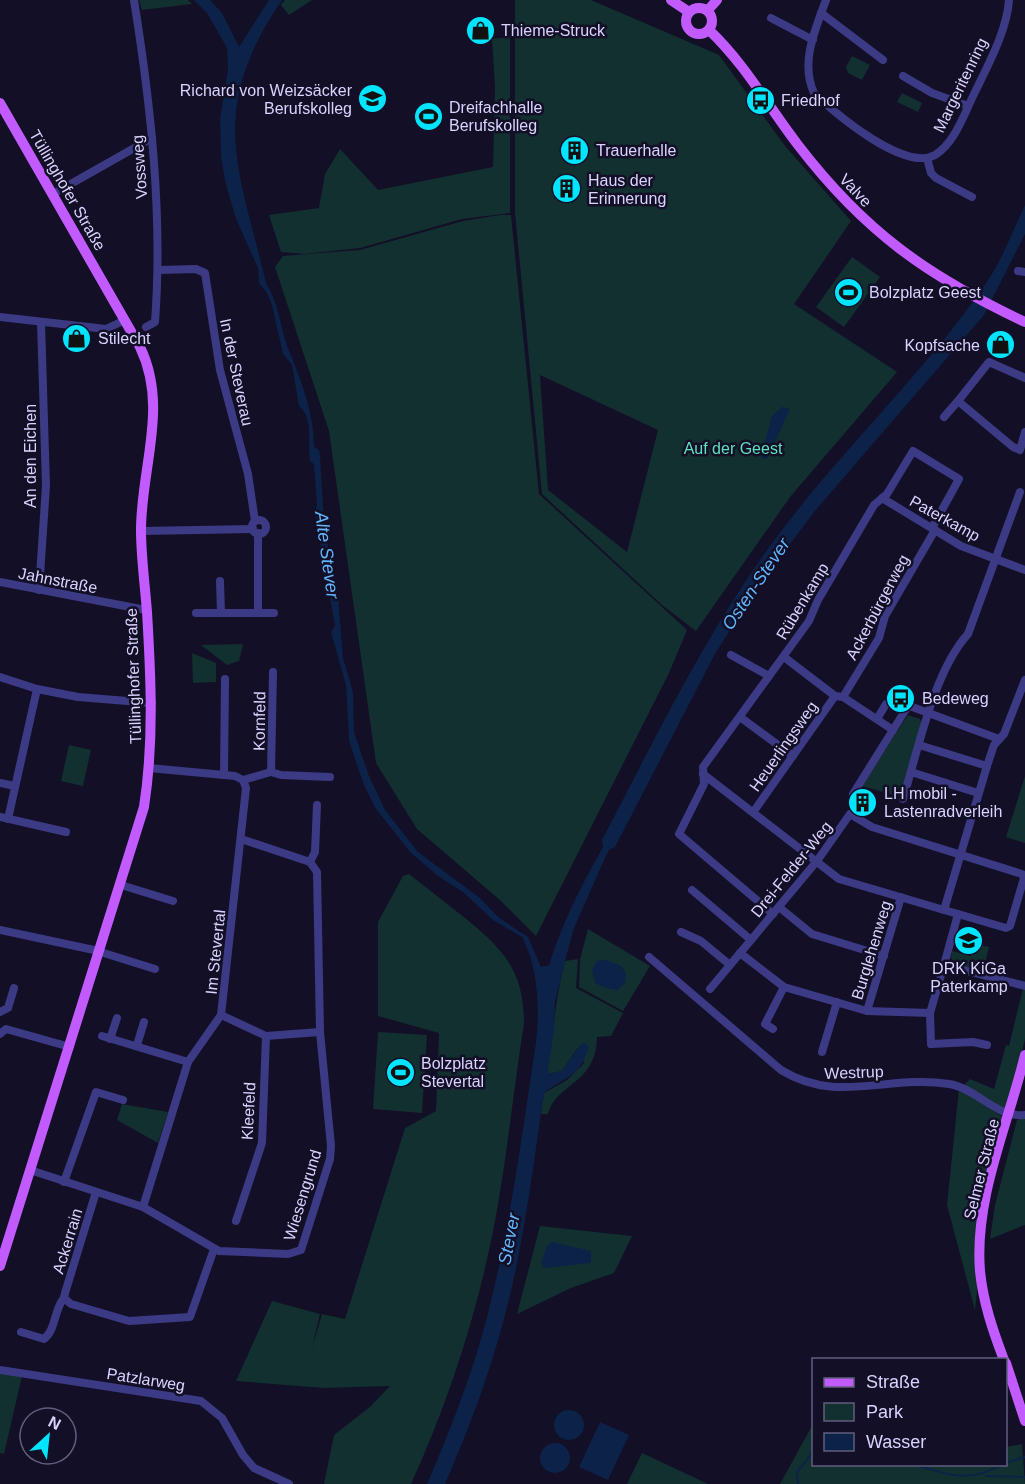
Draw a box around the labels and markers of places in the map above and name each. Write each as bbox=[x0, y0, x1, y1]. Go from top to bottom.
shop icon: Thieme-Struck bbox=[464, 14, 496, 46]
place label: Thieme-Struck bbox=[501, 22, 606, 39]
place label: Richard von Weizsäcker Berufskolleg bbox=[180, 82, 353, 117]
school or university icon: Richard von Weizsäcker Berufskolleg bbox=[357, 83, 389, 115]
bus stop icon: Friedhof bbox=[744, 84, 776, 116]
place label: Friedhof bbox=[781, 92, 840, 109]
place label: Dreifachhalle Berufskolleg bbox=[449, 99, 542, 134]
sports icon: Dreifachhalle Berufskolleg bbox=[412, 100, 444, 132]
building icon: Trauerhalle bbox=[559, 134, 591, 166]
place label: Trauerhalle bbox=[596, 142, 676, 159]
place label: Haus der Erinnerung bbox=[588, 172, 666, 207]
building icon: Haus der Erinnerung bbox=[551, 173, 583, 205]
sports icon: Bolzplatz Geest bbox=[832, 276, 864, 308]
place label: Bolzplatz Geest bbox=[869, 284, 982, 301]
shop icon: Stilecht bbox=[61, 322, 93, 354]
shop icon: Kopfsache bbox=[985, 329, 1017, 361]
place label: Stilecht bbox=[98, 330, 151, 347]
place label: Kopfsache bbox=[904, 337, 980, 354]
bus stop icon: Bedeweg bbox=[885, 682, 917, 714]
place label: Bedeweg bbox=[922, 690, 989, 707]
place label: LH mobil - Lastenradverleih bbox=[884, 785, 1002, 820]
building icon: LH mobil - Lastenradverleih bbox=[847, 786, 879, 818]
school or university icon: DRK KiGa Paterkamp bbox=[953, 924, 985, 956]
place label: DRK KiGa Paterkamp bbox=[930, 960, 1008, 995]
place label: Bolzplatz Stevertal bbox=[421, 1055, 486, 1090]
sports icon: Bolzplatz Stevertal bbox=[384, 1056, 416, 1088]

